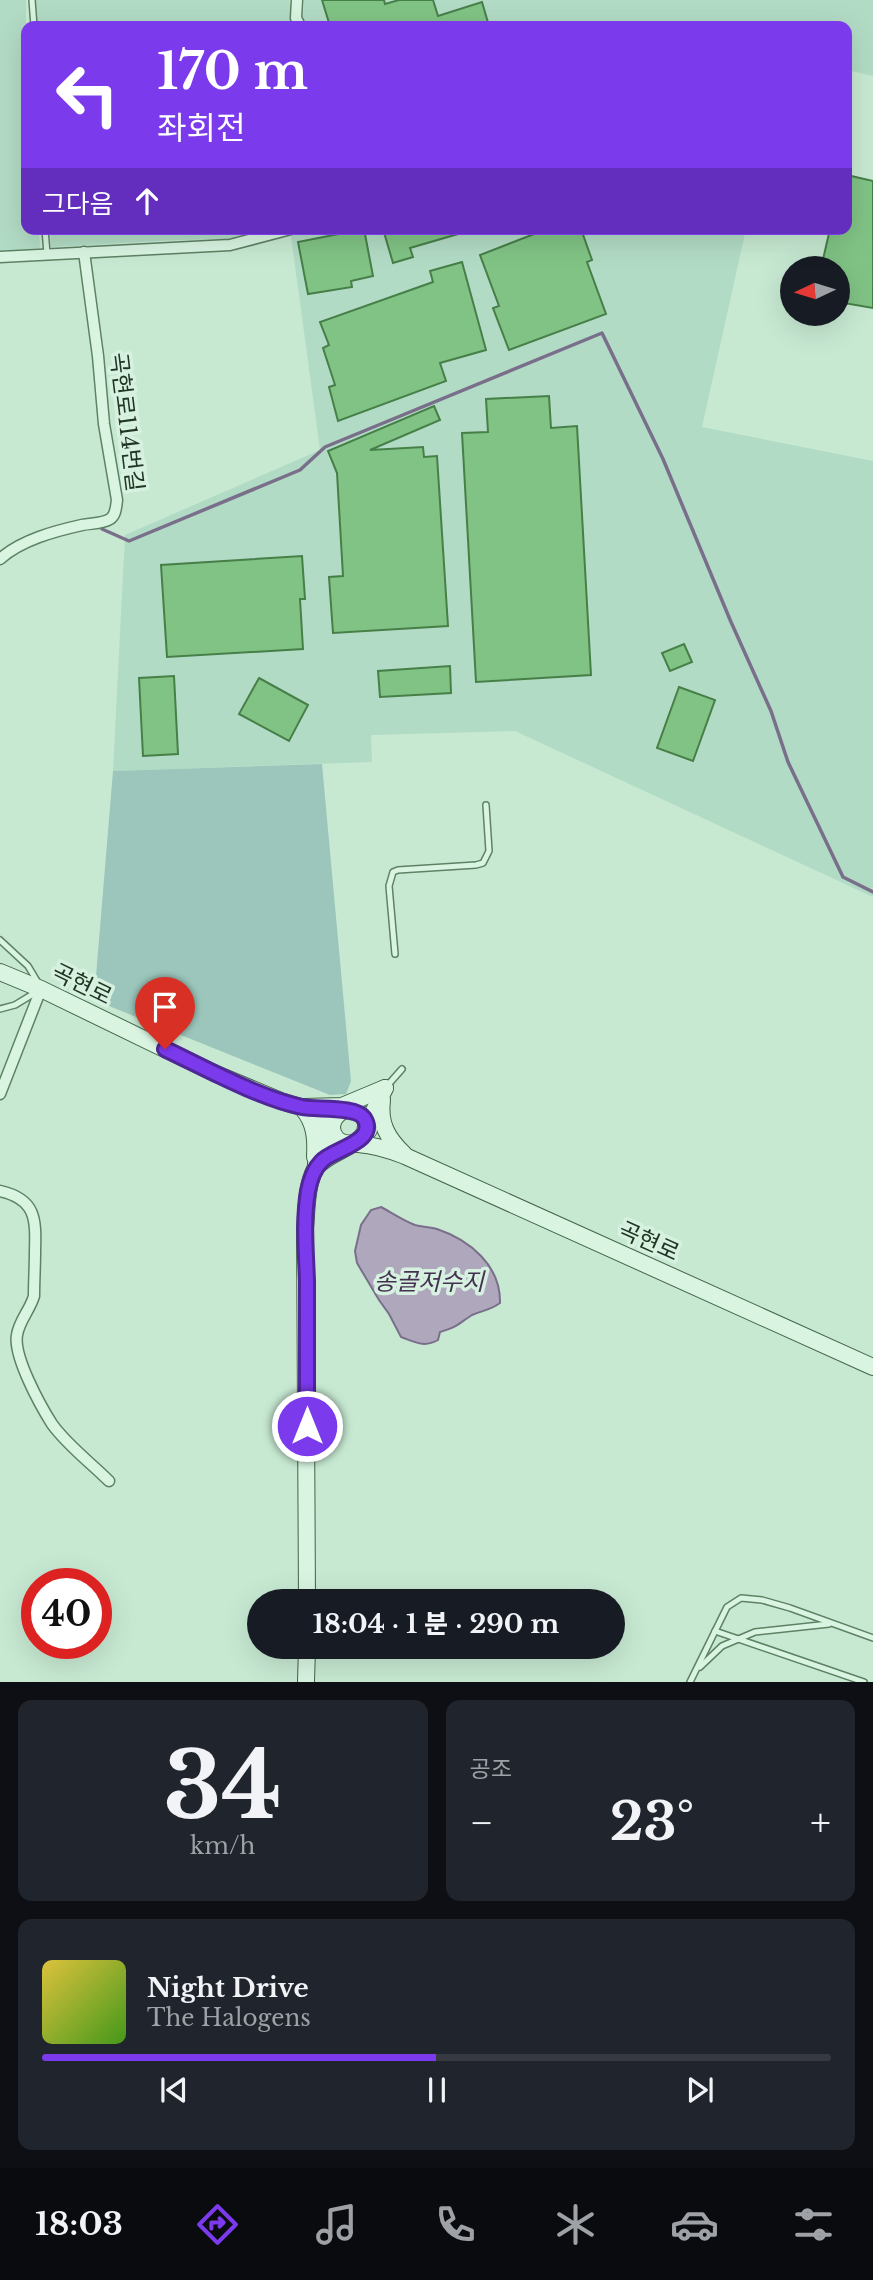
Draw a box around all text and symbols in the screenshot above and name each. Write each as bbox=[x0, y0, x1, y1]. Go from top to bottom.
text: 170 m bbox=[157, 41, 308, 102]
icon: left bbox=[42, 49, 133, 140]
text: 좌회전 bbox=[157, 108, 245, 148]
icon: ahead bbox=[128, 182, 166, 220]
text: 그다음 bbox=[42, 188, 114, 220]
north arrow bbox=[780, 256, 850, 326]
map controls bbox=[780, 256, 850, 326]
street label: 곡현로114번길 bbox=[105, 351, 149, 493]
street label: 곡현로 bbox=[47, 958, 117, 1010]
pin bbox=[135, 977, 195, 1049]
icon: arrive bbox=[146, 988, 184, 1026]
street label: 곡현로 bbox=[614, 1215, 684, 1267]
water label: 송골저수지 bbox=[374, 1267, 486, 1296]
position arrow bbox=[270, 1389, 344, 1463]
speed limit sign: 40 bbox=[21, 1568, 112, 1659]
text: 18:04 · 1 분 · 290 m bbox=[313, 1608, 559, 1640]
text: 34 bbox=[164, 1730, 282, 1843]
text: 공조 bbox=[470, 1755, 512, 1783]
text: 23° bbox=[610, 1790, 694, 1854]
text: − bbox=[470, 1799, 494, 1846]
text: + bbox=[810, 1799, 831, 1846]
text: km/h bbox=[190, 1832, 255, 1860]
text: Night Drive bbox=[147, 1972, 309, 2004]
text: The Halogens bbox=[147, 2004, 311, 2032]
icon: previous bbox=[155, 2071, 193, 2109]
icon: pause bbox=[418, 2071, 456, 2109]
icon: next bbox=[681, 2071, 719, 2109]
icon: directions bbox=[193, 2200, 242, 2249]
icon: music bbox=[312, 2200, 361, 2249]
icon: phone bbox=[431, 2200, 480, 2249]
icon: climate bbox=[551, 2200, 600, 2249]
icon: car bbox=[670, 2200, 719, 2249]
icon: filters bbox=[789, 2200, 838, 2249]
text: 18:03 bbox=[35, 2204, 123, 2244]

